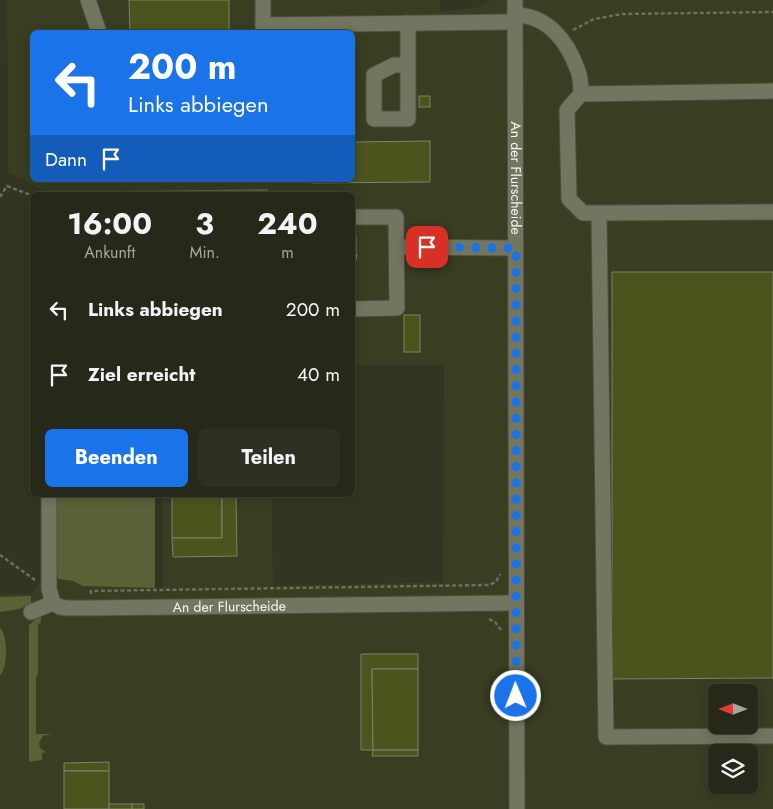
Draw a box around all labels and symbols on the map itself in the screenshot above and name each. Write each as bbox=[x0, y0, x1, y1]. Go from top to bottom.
street label: An der Flurscheide bbox=[506, 121, 526, 235]
pin bbox=[406, 226, 448, 268]
street label: An der Flurscheide bbox=[173, 596, 286, 617]
position arrow bbox=[489, 669, 541, 721]
north arrow bbox=[708, 684, 758, 734]

